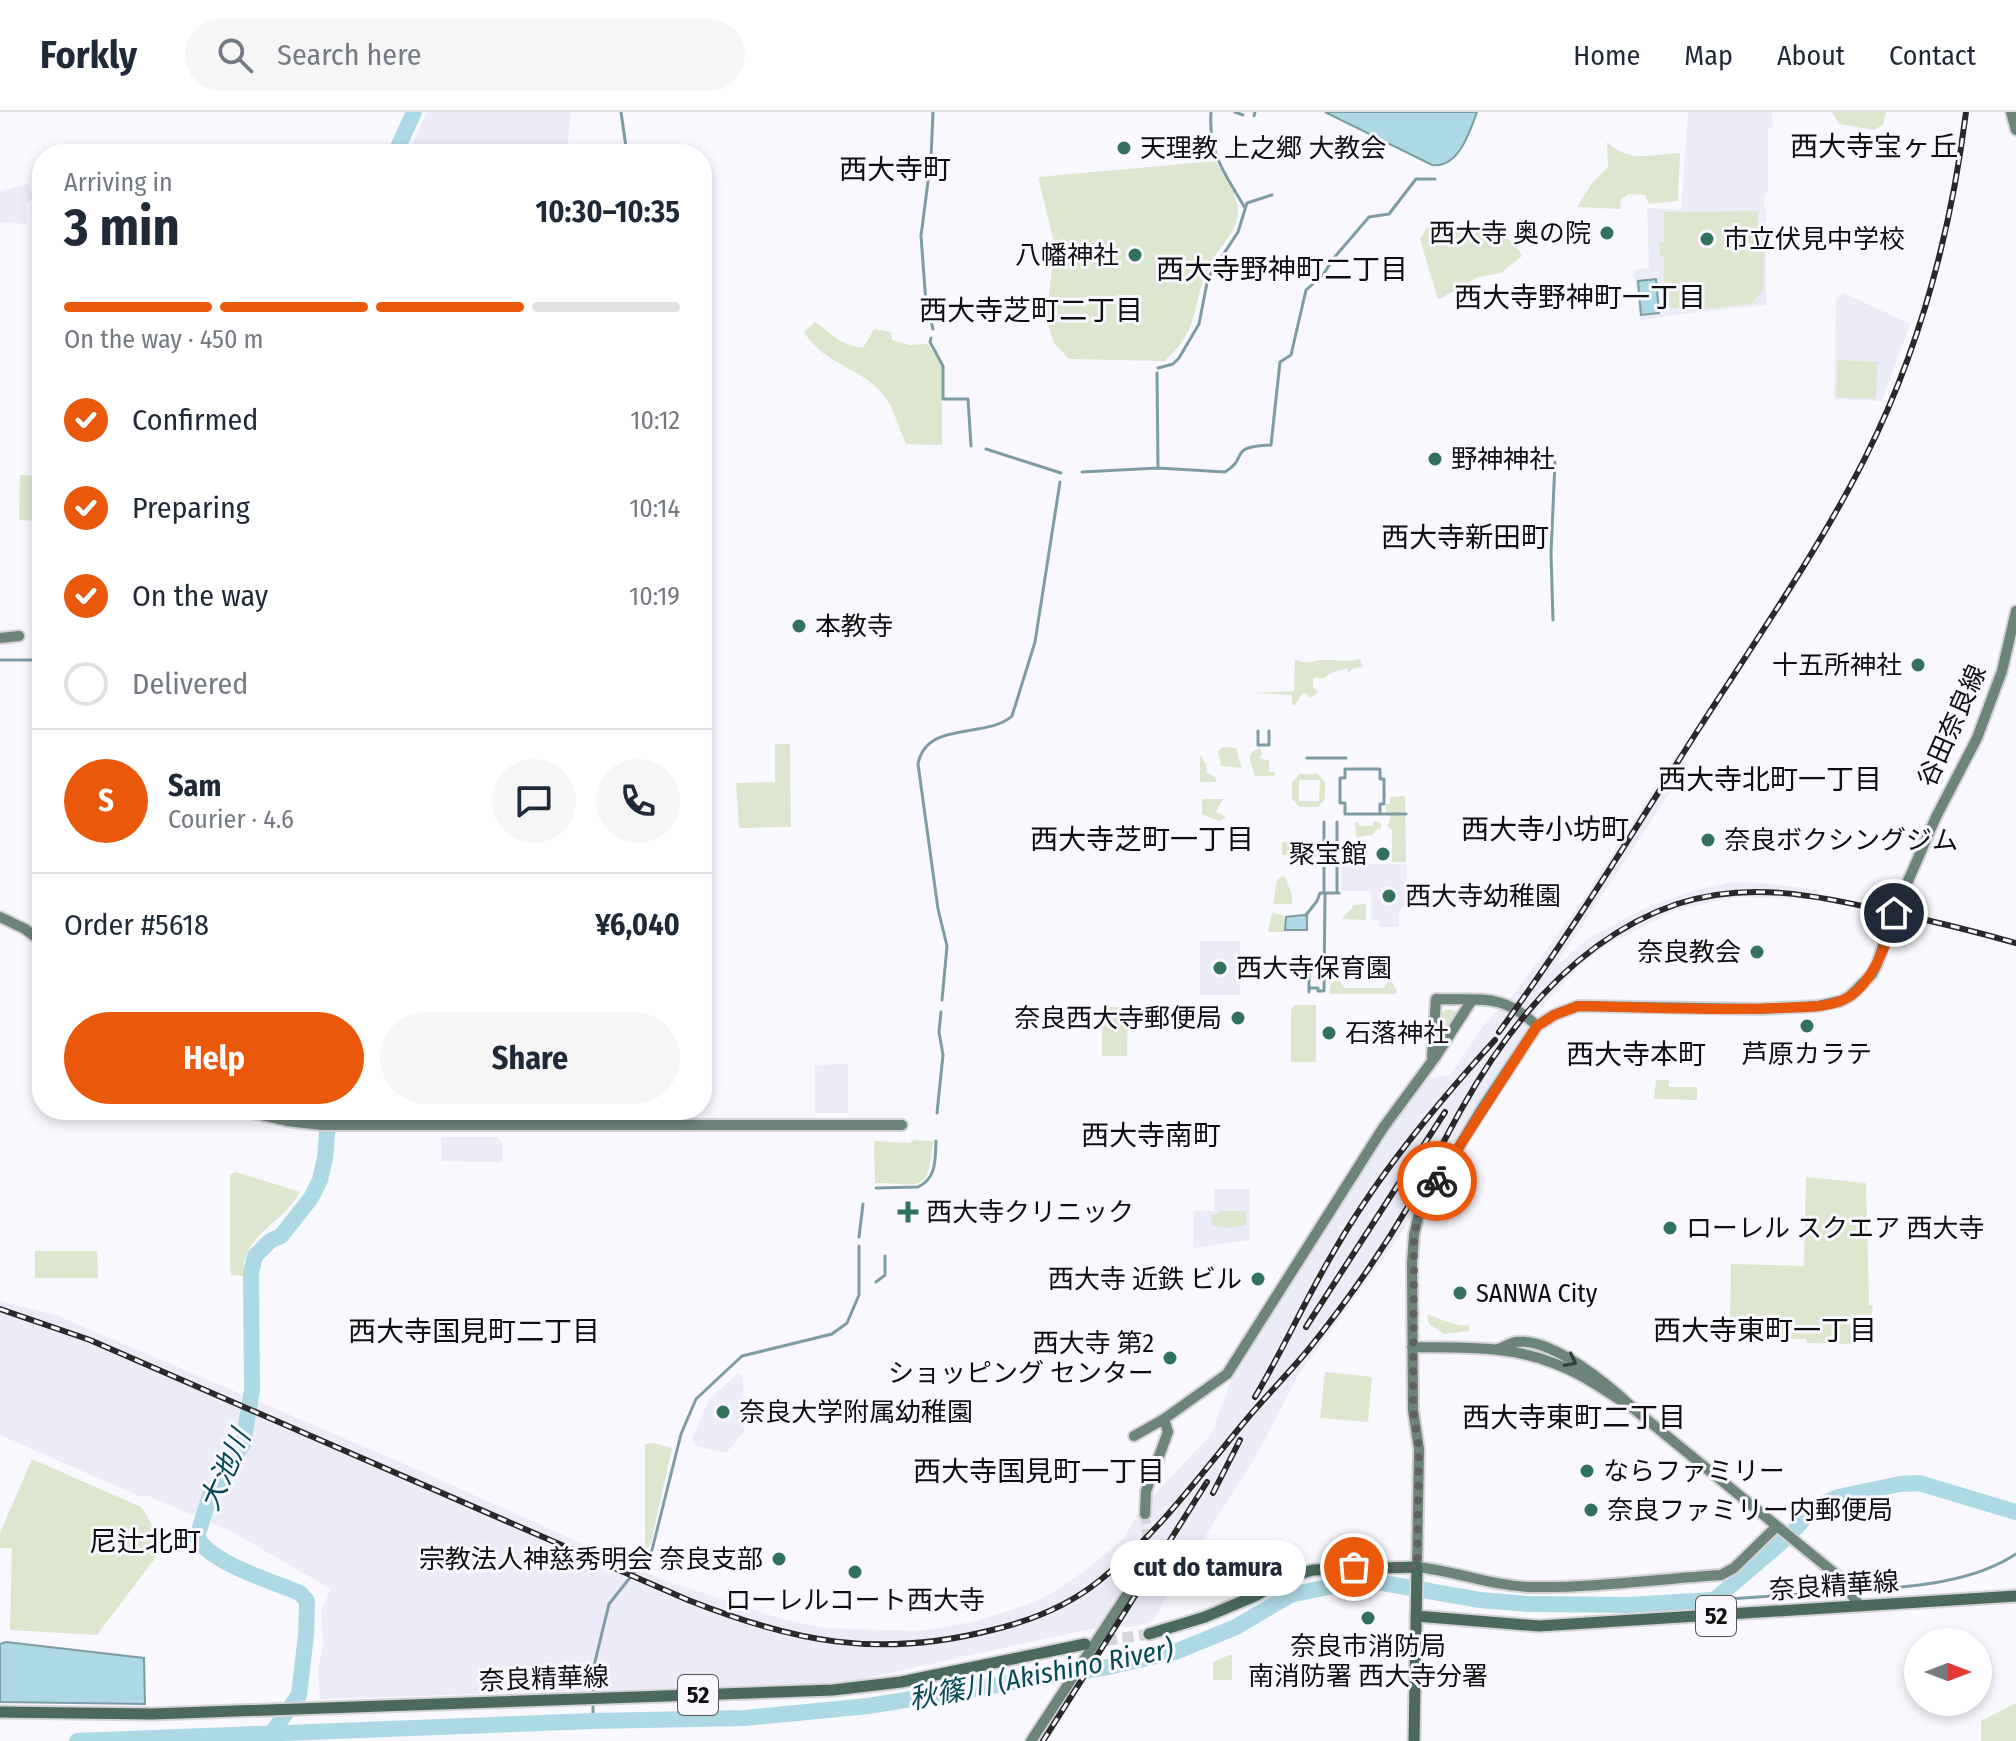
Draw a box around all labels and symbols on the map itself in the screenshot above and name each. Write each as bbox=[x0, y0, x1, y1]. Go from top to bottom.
district label: 西大寺宝ヶ丘 bbox=[1790, 130, 1958, 163]
place label: 天理教 上之郷 大教会 bbox=[1140, 133, 1386, 164]
marker: 天理教 上之郷 大教会 bbox=[1115, 139, 1133, 157]
district label: 西大寺町 bbox=[839, 153, 951, 186]
place label: 西大寺 奥の院 bbox=[1429, 218, 1591, 249]
marker: 西大寺 奥の院 bbox=[1598, 224, 1616, 242]
place label: 市立伏見中学校 bbox=[1723, 224, 1905, 255]
marker: 市立伏見中学校 bbox=[1698, 230, 1716, 248]
place label: 八幡神社 bbox=[1015, 240, 1119, 271]
marker: 八幡神社 bbox=[1126, 246, 1144, 264]
district label: 西大寺野神町二丁目 bbox=[1156, 253, 1408, 286]
district label: 西大寺野神町一丁目 bbox=[1454, 281, 1706, 314]
district label: 西大寺芝町二丁目 bbox=[919, 294, 1143, 327]
place label: 野神神社 bbox=[1451, 444, 1555, 475]
marker: 野神神社 bbox=[1426, 450, 1444, 468]
district label: 西大寺新田町 bbox=[1381, 521, 1549, 554]
place label: 本教寺 bbox=[815, 611, 893, 642]
marker: 本教寺 bbox=[790, 617, 808, 635]
place label: 十五所神社 bbox=[1772, 650, 1902, 681]
marker: 十五所神社 bbox=[1909, 656, 1927, 674]
street label: 谷田奈良線 bbox=[1911, 660, 1993, 792]
district label: 西大寺北町一丁目 bbox=[1658, 763, 1882, 796]
district label: 西大寺小坊町 bbox=[1461, 813, 1629, 846]
district label: 西大寺芝町一丁目 bbox=[1030, 823, 1254, 856]
place label: 奈良ボクシングジム bbox=[1724, 825, 1958, 856]
marker: 奈良ボクシングジム bbox=[1699, 831, 1717, 849]
place label: 聚宝館 bbox=[1289, 839, 1367, 870]
marker: 聚宝館 bbox=[1374, 845, 1392, 863]
pin bbox=[1860, 879, 1928, 947]
place label: 西大寺幼稚園 bbox=[1405, 881, 1561, 912]
marker: 西大寺幼稚園 bbox=[1380, 887, 1398, 905]
place label: 奈良教会 bbox=[1637, 937, 1741, 968]
marker: 奈良教会 bbox=[1748, 943, 1766, 961]
place label: 西大寺保育園 bbox=[1236, 953, 1392, 984]
marker: 西大寺保育園 bbox=[1211, 959, 1229, 977]
place label: 奈良西大寺郵便局 bbox=[1014, 1003, 1222, 1034]
marker: 奈良西大寺郵便局 bbox=[1229, 1009, 1247, 1027]
marker: 芦原カラテ bbox=[1798, 1017, 1816, 1035]
place label: 石落神社 bbox=[1345, 1018, 1449, 1049]
marker: 石落神社 bbox=[1320, 1024, 1338, 1042]
district label: 西大寺本町 bbox=[1566, 1038, 1706, 1071]
place label: 芦原カラテ bbox=[1742, 1039, 1872, 1070]
district label: 西大寺南町 bbox=[1081, 1119, 1221, 1152]
courier bbox=[1397, 1141, 1477, 1221]
place label: 西大寺クリニック bbox=[926, 1197, 1134, 1228]
marker: 西大寺クリニック bbox=[897, 1201, 919, 1223]
place label: ローレル スクエア 西大寺 bbox=[1686, 1213, 1984, 1244]
marker: ローレル スクエア 西大寺 bbox=[1661, 1219, 1679, 1237]
place label: 西大寺 近鉄 ビル bbox=[1048, 1264, 1242, 1295]
marker: 西大寺 近鉄 ビル bbox=[1249, 1270, 1267, 1288]
place label: SANWA City bbox=[1476, 1278, 1598, 1309]
marker: SANWA City bbox=[1451, 1284, 1469, 1302]
district label: 西大寺東町一丁目 bbox=[1653, 1314, 1877, 1347]
district label: 西大寺国見町二丁目 bbox=[348, 1315, 600, 1348]
place label: 西大寺 第2 ショッピング センター bbox=[888, 1328, 1154, 1389]
marker: 西大寺 第2 ショッピング センター bbox=[1161, 1349, 1179, 1367]
one-way arrow bbox=[1563, 1352, 1578, 1367]
place label: 奈良大学附属幼稚園 bbox=[739, 1397, 973, 1428]
district label: 西大寺東町二丁目 bbox=[1462, 1401, 1686, 1434]
marker: 奈良大学附属幼稚園 bbox=[714, 1403, 732, 1421]
water label: 大池川 bbox=[193, 1422, 258, 1515]
district label: 西大寺国見町一丁目 bbox=[913, 1455, 1165, 1488]
place label: ならファミリー bbox=[1603, 1456, 1785, 1487]
marker: ならファミリー bbox=[1578, 1462, 1596, 1480]
place label: 奈良ファミリー内郵便局 bbox=[1607, 1495, 1893, 1526]
marker: 奈良ファミリー内郵便局 bbox=[1582, 1501, 1600, 1519]
district label: 尼辻北町 bbox=[89, 1525, 201, 1558]
pin bbox=[1320, 1533, 1388, 1601]
callout: cut do tamura bbox=[1110, 1539, 1306, 1595]
place label: 宗教法人神慈秀明会 奈良支部 bbox=[419, 1544, 763, 1575]
marker: 宗教法人神慈秀明会 奈良支部 bbox=[770, 1550, 788, 1568]
marker: ローレルコート西大寺 bbox=[846, 1563, 864, 1581]
street label: 奈良精華線 bbox=[1768, 1566, 1900, 1606]
place label: ローレルコート西大寺 bbox=[725, 1585, 985, 1616]
road number: 52 bbox=[1696, 1596, 1736, 1636]
marker: 奈良市消防局 南消防署 西大寺分署 bbox=[1359, 1609, 1377, 1627]
north arrow bbox=[1904, 1628, 1992, 1716]
place label: 奈良市消防局 南消防署 西大寺分署 bbox=[1248, 1631, 1488, 1692]
water label: 秋篠川 (Akishino River) bbox=[906, 1632, 1176, 1716]
street label: 奈良精華線 bbox=[478, 1661, 610, 1697]
road number: 52 bbox=[678, 1675, 718, 1715]

